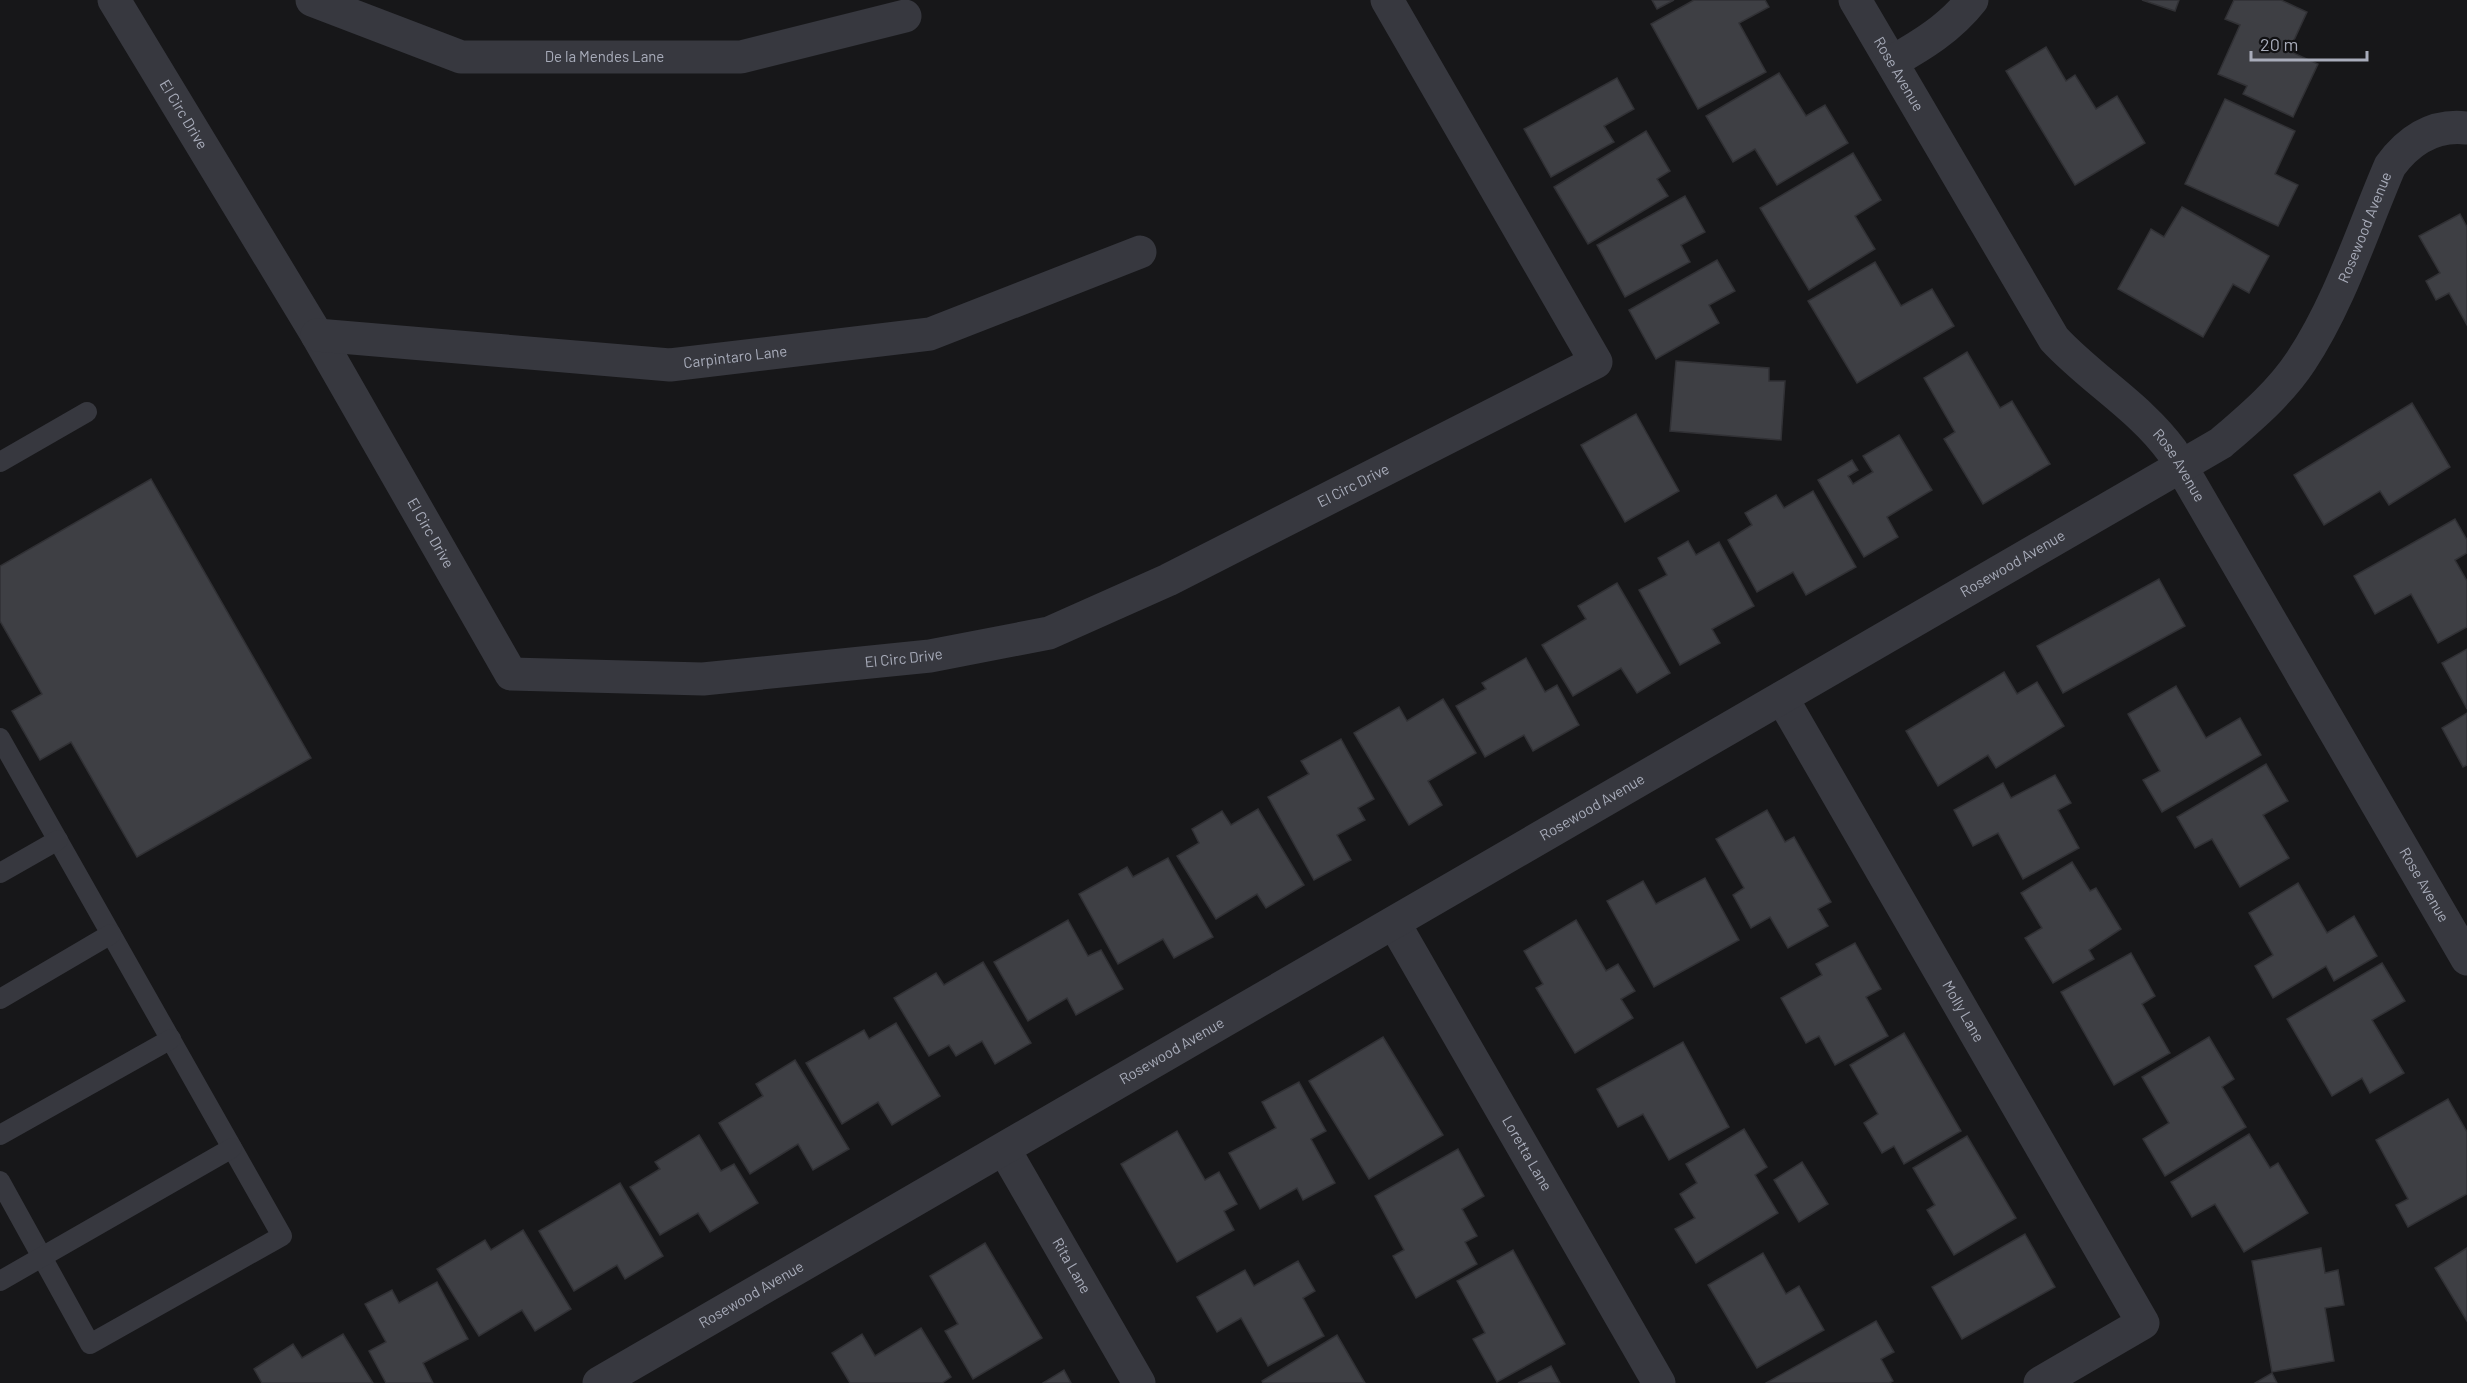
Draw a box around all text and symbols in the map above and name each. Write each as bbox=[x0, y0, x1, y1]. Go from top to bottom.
scale bar bbox=[2251, 24, 2366, 62]
street label: Rose Avenue bbox=[1871, 33, 1928, 114]
text: 20 m bbox=[2260, 33, 2298, 55]
street label: De la Mendes Lane bbox=[545, 47, 664, 65]
street label: El Circ Drive bbox=[156, 76, 212, 152]
street label: Rosewood Avenue bbox=[2333, 169, 2395, 285]
street label: Carpintaro Lane bbox=[682, 341, 788, 371]
street label: Rose Avenue bbox=[2150, 424, 2210, 505]
street label: El Circ Drive bbox=[1314, 459, 1392, 510]
street label: El Circ Drive bbox=[404, 494, 458, 571]
street label: Rosewood Avenue bbox=[1957, 525, 2068, 600]
street label: El Circ Drive bbox=[864, 644, 944, 671]
street label: Rosewood Avenue bbox=[1536, 769, 1647, 844]
street label: Rose Avenue bbox=[2396, 844, 2454, 925]
street label: Molly Lane bbox=[1939, 977, 1989, 1045]
street label: Rosewood Avenue bbox=[1116, 1013, 1227, 1088]
street label: Loretta Lane bbox=[1499, 1112, 1556, 1194]
street label: Rita Lane bbox=[1049, 1234, 1095, 1297]
street label: Rosewood Avenue bbox=[695, 1256, 806, 1331]

